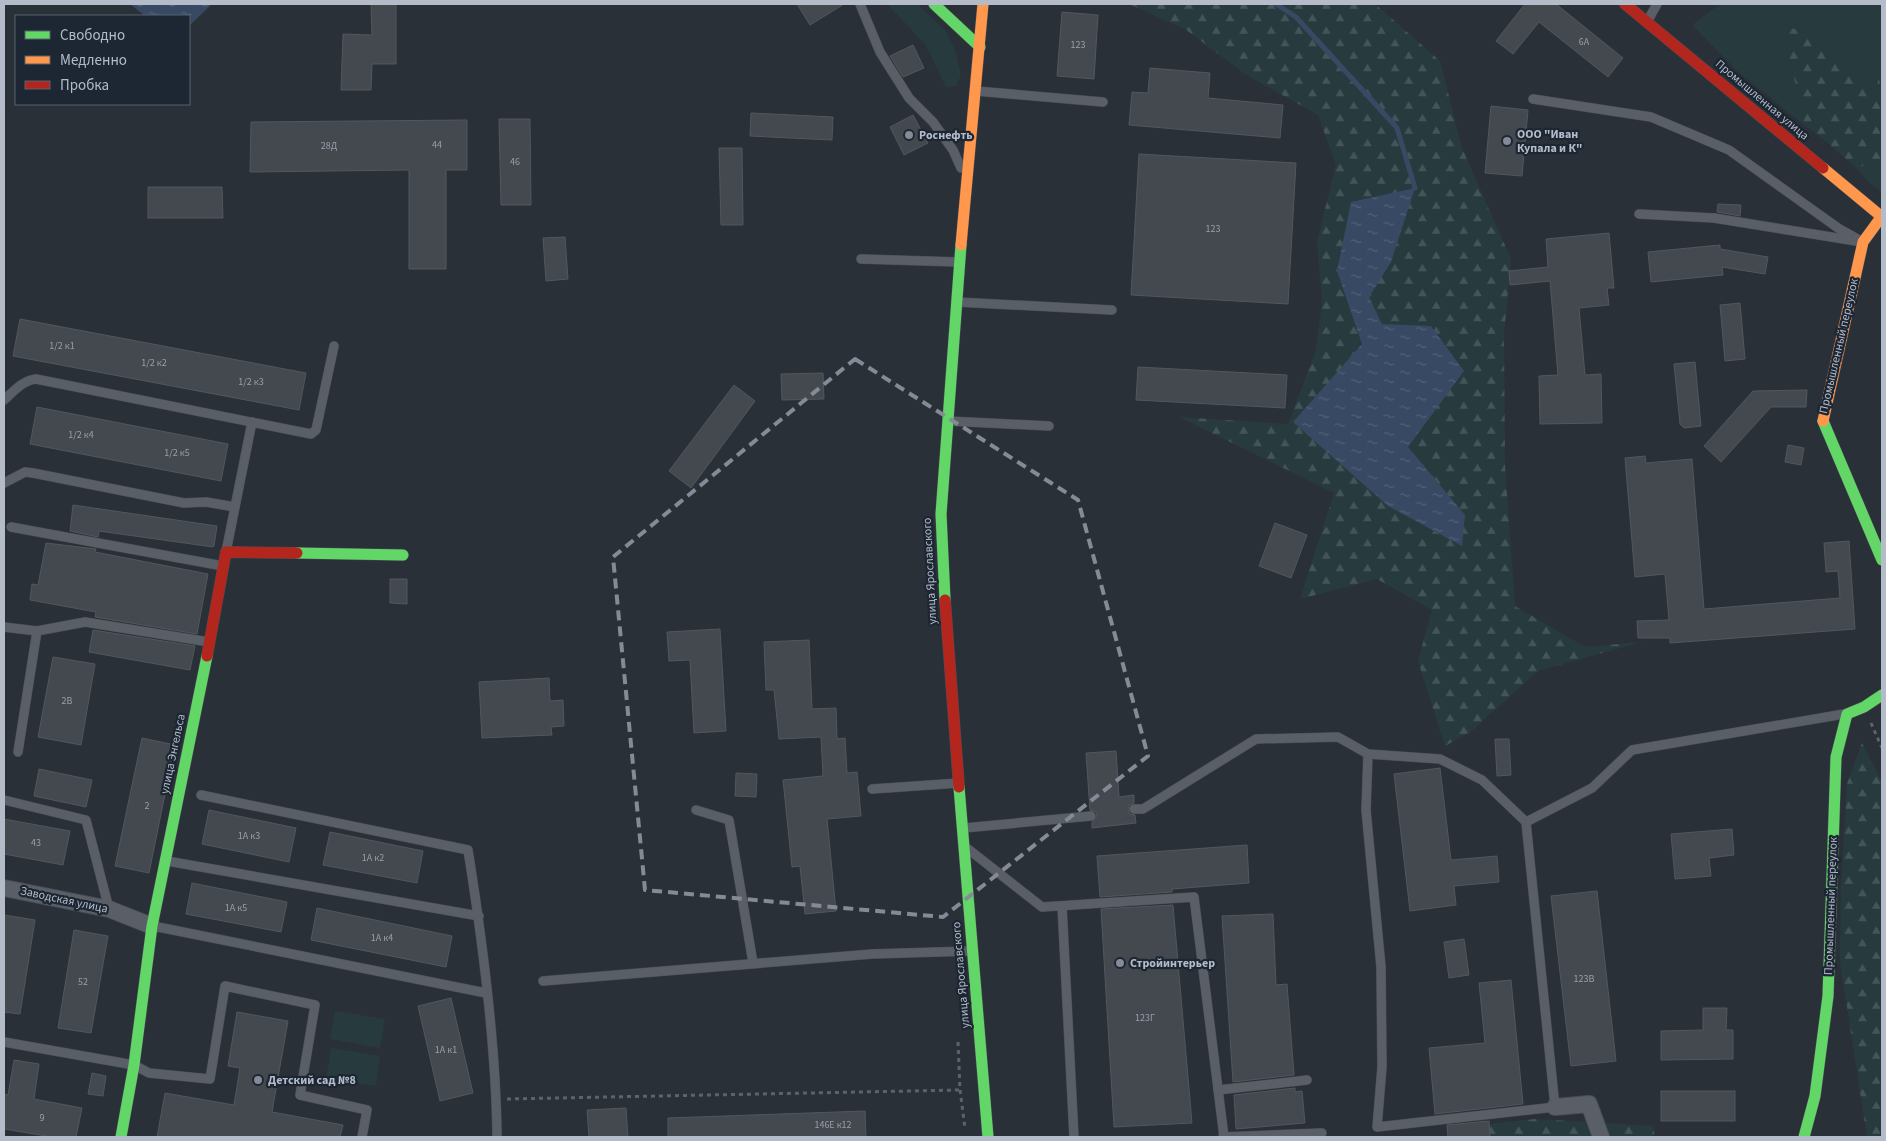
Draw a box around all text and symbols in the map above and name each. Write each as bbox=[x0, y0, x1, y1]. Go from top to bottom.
legend bbox=[15, 15, 190, 105]
text: Свободно bbox=[60, 25, 125, 46]
house number: 6А bbox=[1579, 35, 1590, 49]
house number: 123 bbox=[1071, 38, 1085, 52]
text: Медленно bbox=[60, 50, 127, 71]
street label: Промышленная улица bbox=[1712, 56, 1812, 144]
text: Пробка bbox=[60, 75, 109, 96]
place label: ООО "Иван Купала и К" bbox=[1517, 126, 1582, 157]
place label: Роснефть bbox=[919, 127, 973, 144]
marker: Роснефть bbox=[903, 129, 915, 141]
marker: ООО "Иван Купала и К" bbox=[1501, 135, 1513, 147]
house number: 44 bbox=[432, 138, 442, 152]
house number: 28Д bbox=[321, 139, 338, 153]
house number: 46 bbox=[510, 155, 520, 169]
house number: 123 bbox=[1206, 222, 1220, 236]
street label: Промышленный переулок bbox=[1815, 277, 1863, 415]
house number: 1/2 к1 bbox=[49, 339, 75, 353]
house number: 1/2 к2 bbox=[141, 356, 167, 370]
house number: 1/2 к3 bbox=[238, 375, 264, 389]
house number: 1/2 к4 bbox=[68, 428, 94, 442]
house number: 1/2 к5 bbox=[164, 446, 190, 460]
street label: улица Ярославского bbox=[919, 517, 941, 625]
house number: 2В bbox=[62, 694, 73, 708]
street label: улица Энгельса bbox=[156, 712, 190, 796]
house number: 2 bbox=[145, 799, 150, 813]
house number: 1А к3 bbox=[238, 829, 260, 843]
house number: 43 bbox=[31, 836, 41, 850]
street label: Промышленный переулок bbox=[1820, 837, 1842, 975]
house number: 1А к2 bbox=[362, 851, 384, 865]
street label: Заводская улица bbox=[19, 882, 109, 918]
house number: 1А к5 bbox=[225, 901, 247, 915]
street label: улица Ярославского bbox=[948, 921, 974, 1029]
house number: 1А к4 bbox=[371, 931, 393, 945]
place label: Стройинтерьер bbox=[1130, 955, 1215, 972]
marker: Стройинтерьер bbox=[1114, 957, 1126, 969]
house number: 123В bbox=[1574, 972, 1595, 986]
house number: 52 bbox=[78, 975, 88, 989]
house number: 123Г bbox=[1135, 1011, 1155, 1025]
house number: 1А к1 bbox=[435, 1043, 457, 1057]
place label: Детский сад №8 bbox=[268, 1072, 356, 1089]
marker: Детский сад №8 bbox=[252, 1074, 264, 1086]
house number: 9 bbox=[40, 1111, 45, 1125]
house number: 146Е к12 bbox=[814, 1118, 852, 1132]

